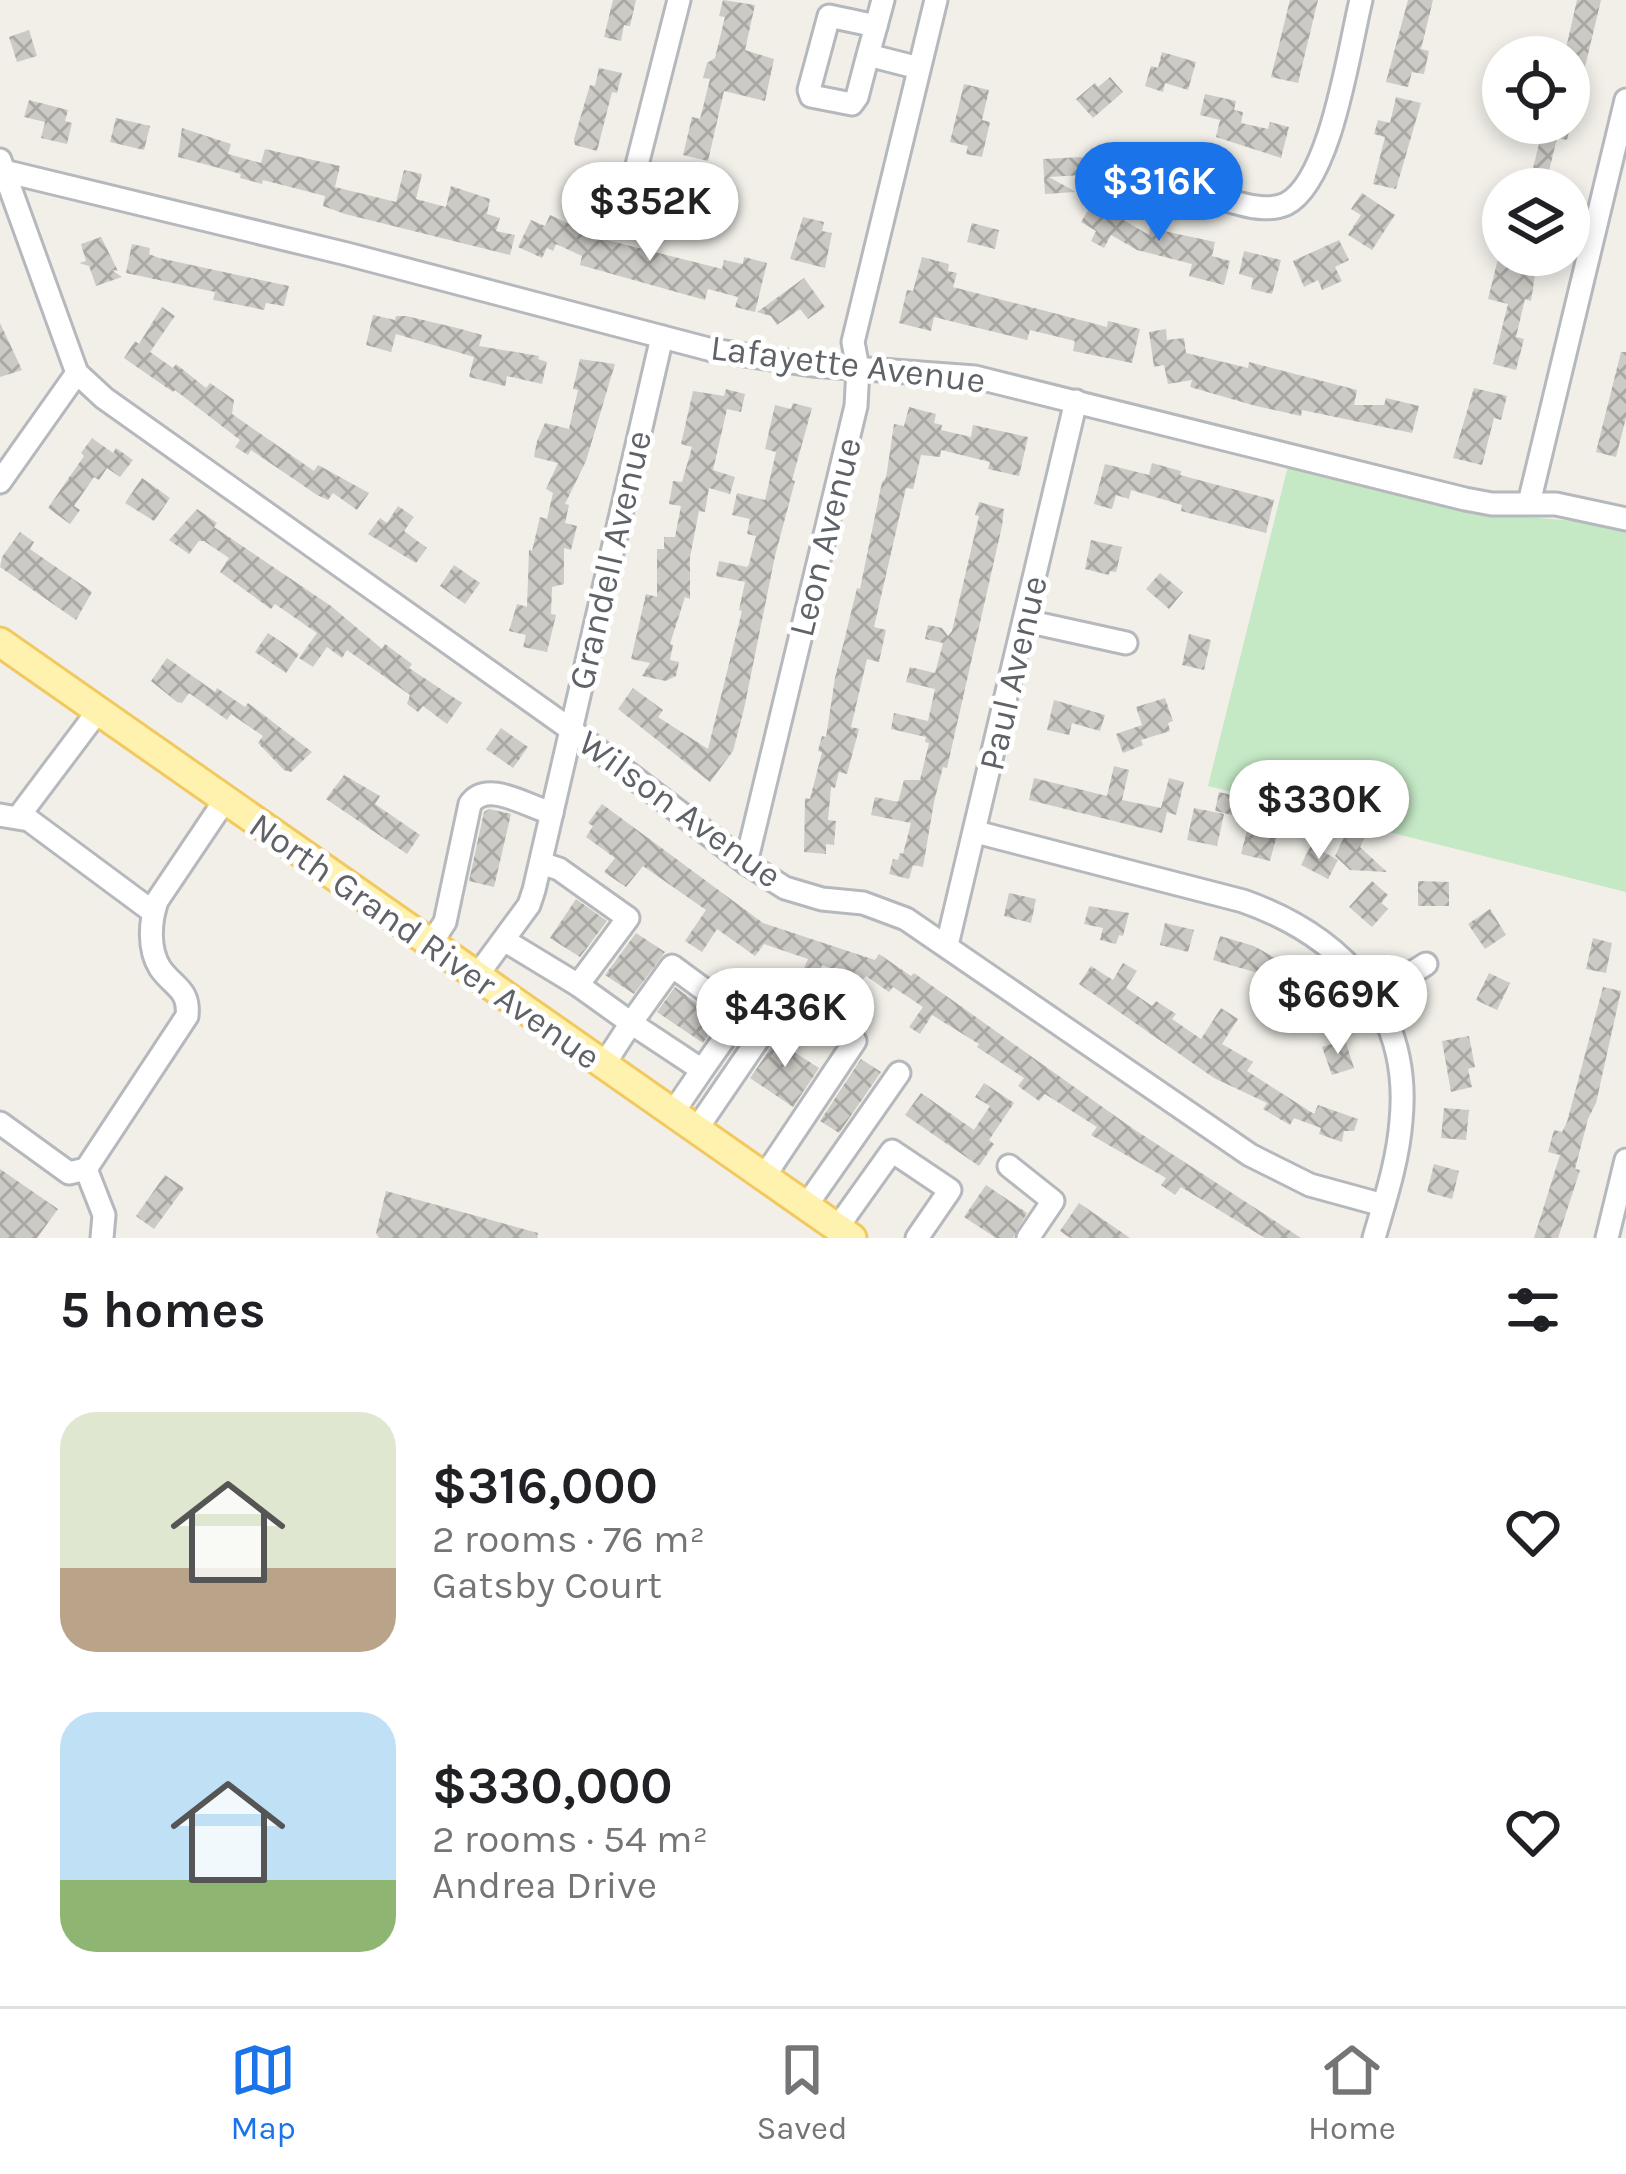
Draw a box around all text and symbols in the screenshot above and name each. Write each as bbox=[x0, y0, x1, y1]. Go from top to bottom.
map controls bbox=[1482, 36, 1590, 276]
button: locate bbox=[1482, 36, 1590, 144]
pin: $316K bbox=[1075, 142, 1243, 244]
text: $316K bbox=[1102, 158, 1216, 204]
pin: $352K bbox=[566, 162, 734, 264]
button: layers bbox=[1482, 168, 1590, 276]
text: $352K bbox=[589, 178, 711, 224]
street label: Lafayette Avenue bbox=[708, 326, 988, 402]
street label: Grandell Avenue bbox=[560, 426, 660, 694]
street label: Leon Avenue bbox=[780, 433, 870, 641]
street label: Paul Avenue bbox=[970, 571, 1056, 775]
street label: Wilson Avenue bbox=[570, 721, 790, 897]
pin: $330K bbox=[1235, 760, 1403, 862]
text: $330K bbox=[1256, 776, 1382, 822]
street label: North Grand River Avenue bbox=[242, 804, 608, 1078]
pin: $669K bbox=[1254, 955, 1422, 1057]
pin: $436K bbox=[701, 968, 869, 1070]
text: $669K bbox=[1276, 971, 1400, 1017]
text: $436K bbox=[723, 984, 847, 1030]
icon: filters bbox=[1500, 1277, 1566, 1343]
text: 5 homes bbox=[60, 1280, 266, 1340]
text: $316,000 bbox=[432, 1456, 658, 1516]
icon: home bbox=[156, 1460, 300, 1604]
icon: heart bbox=[1500, 1499, 1566, 1565]
text: 2 rooms · 76 m² bbox=[432, 1516, 705, 1562]
text: Gatsby Court bbox=[432, 1562, 662, 1608]
text: $330,000 bbox=[432, 1756, 673, 1816]
icon: home bbox=[156, 1760, 300, 1904]
icon: heart bbox=[1500, 1799, 1566, 1865]
text: 2 rooms · 54 m² bbox=[432, 1816, 708, 1862]
text: Andrea Drive bbox=[432, 1862, 657, 1908]
tab: Map bbox=[230, 2037, 296, 2147]
tab: Saved bbox=[756, 2037, 848, 2147]
tab: Home bbox=[1308, 2037, 1396, 2147]

